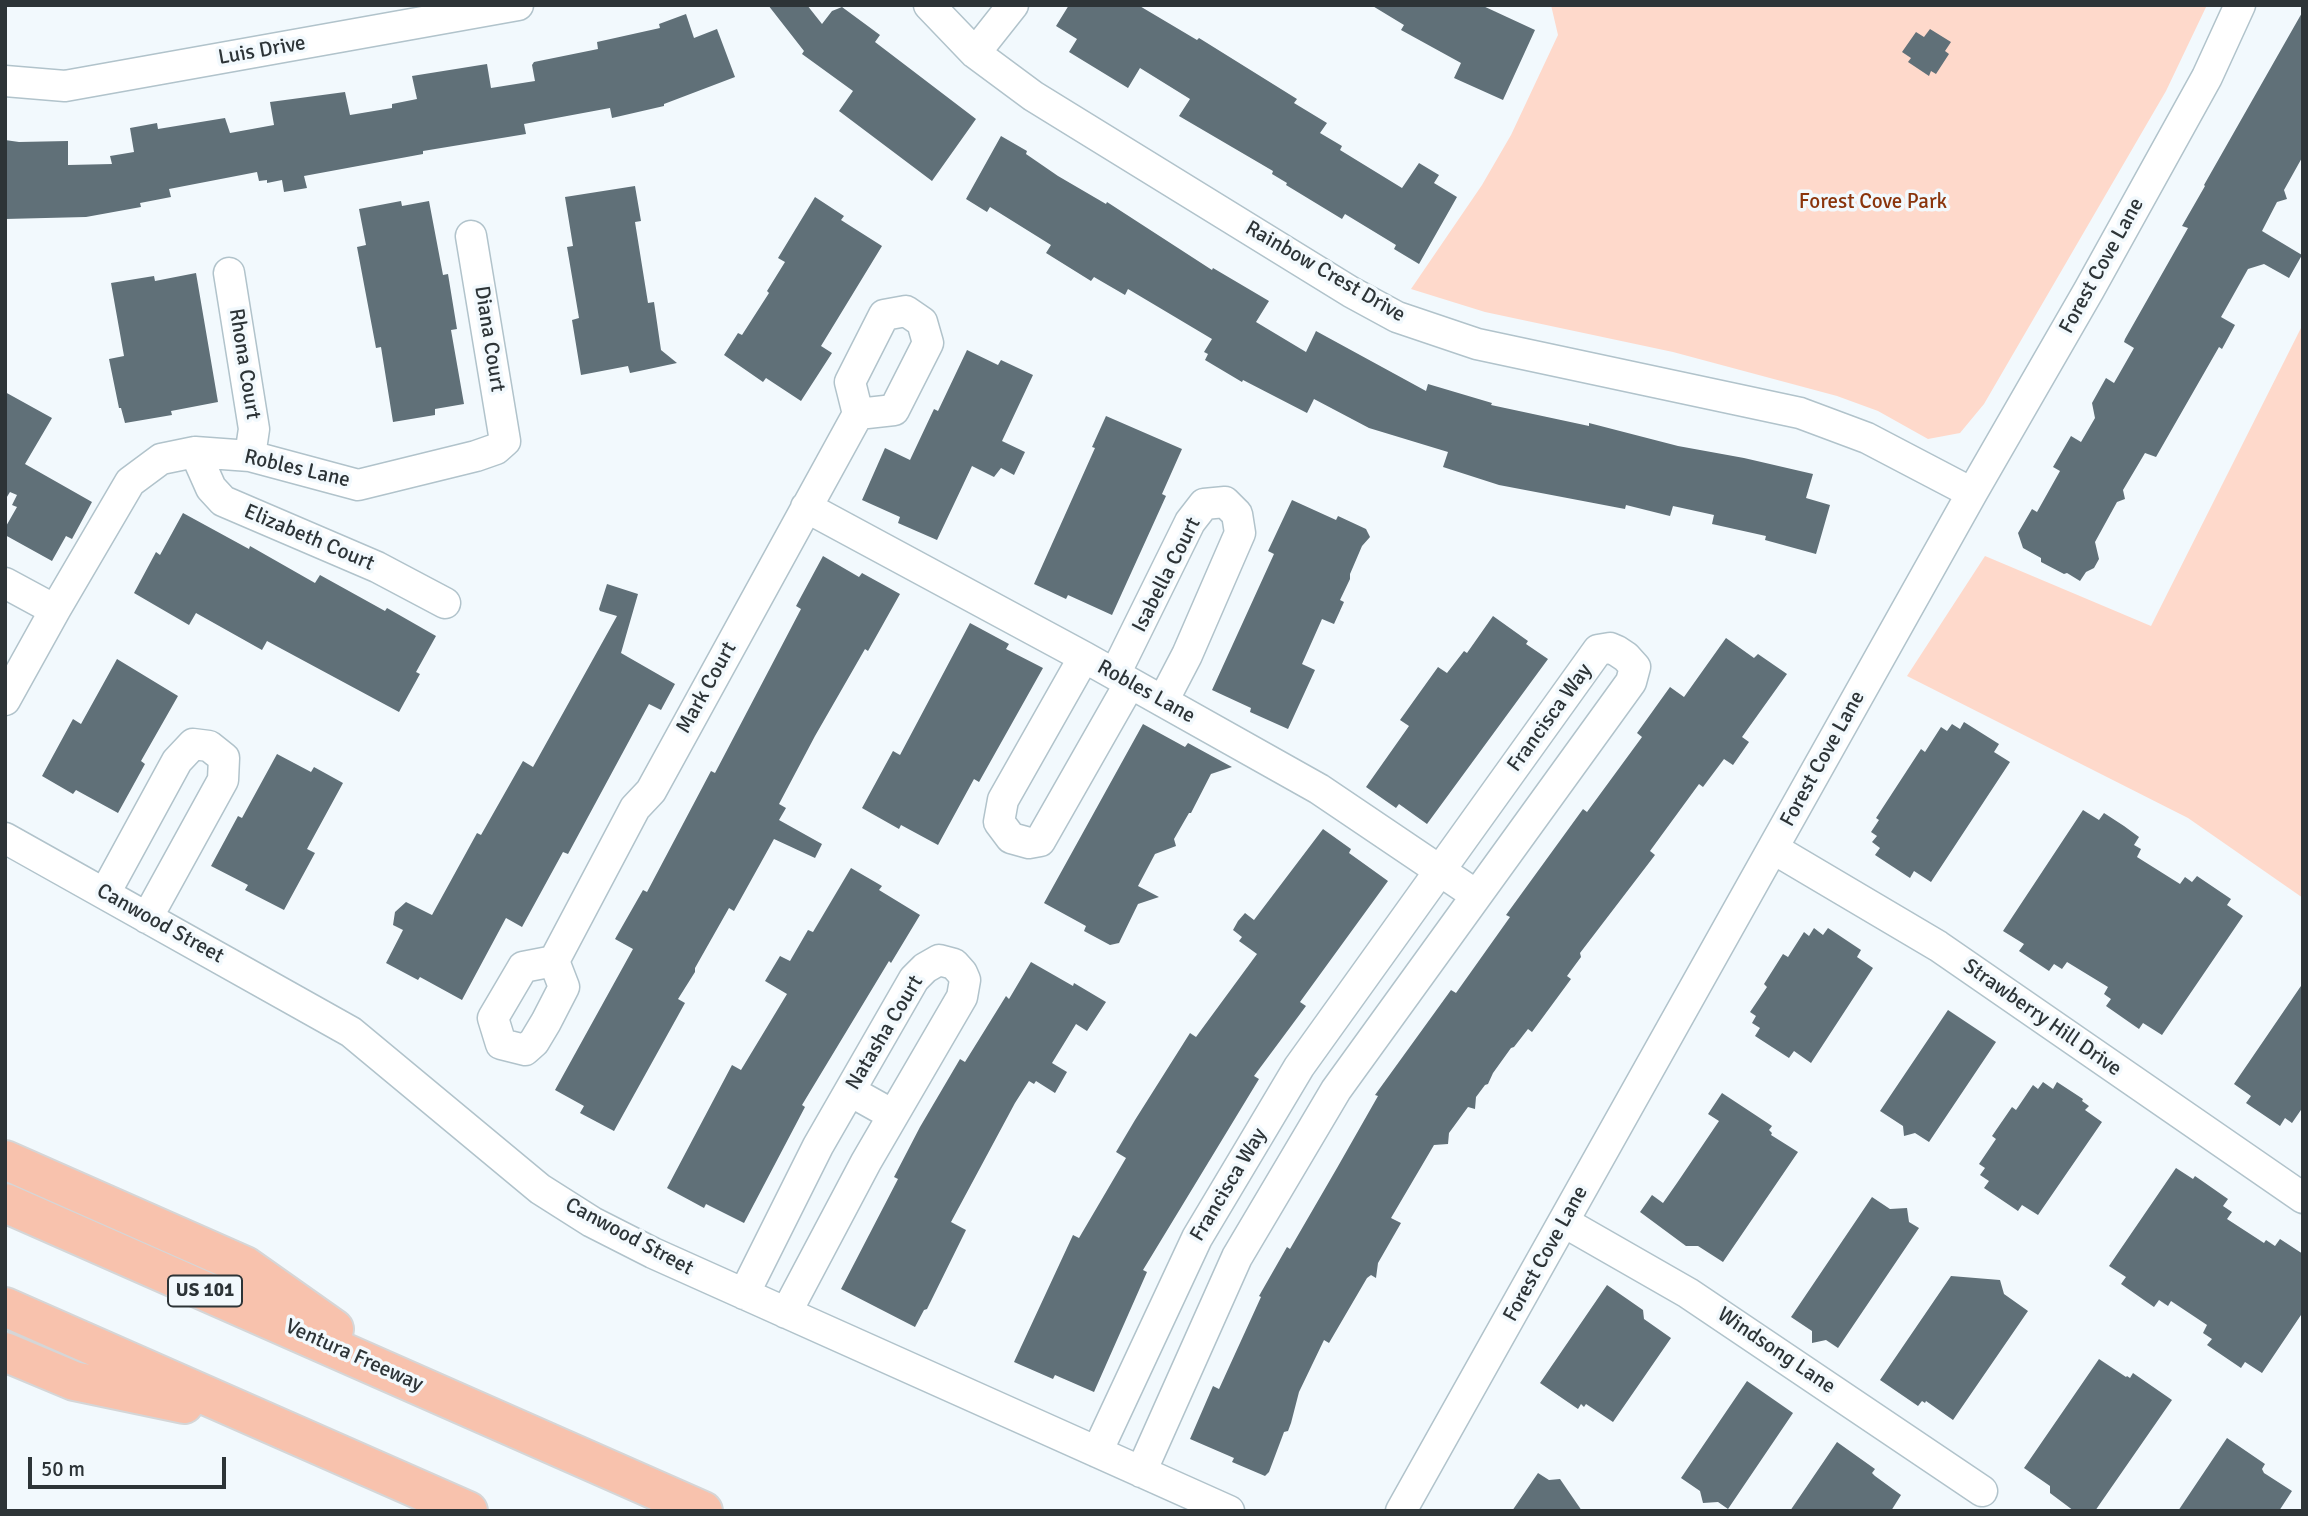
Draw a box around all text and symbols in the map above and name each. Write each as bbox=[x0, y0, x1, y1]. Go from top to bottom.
street label: Luis Drive bbox=[216, 31, 308, 71]
park label: Forest Cove Park bbox=[1799, 189, 1947, 215]
street label: Forest Cove Lane bbox=[2054, 194, 2150, 338]
street label: Rainbow Crest Drive bbox=[1241, 216, 1409, 328]
street label: Diana Court bbox=[468, 284, 510, 394]
street label: Rhona Court bbox=[223, 307, 265, 421]
street label: Robles Lane bbox=[242, 445, 352, 493]
street label: Elizabeth Court bbox=[240, 499, 378, 577]
street label: Isabella Court bbox=[1127, 513, 1207, 637]
street label: Mark Court bbox=[672, 638, 742, 738]
street label: Robles Lane bbox=[1093, 655, 1199, 729]
street label: Francisca Way bbox=[1502, 659, 1598, 777]
street label: Forest Cove Lane bbox=[1775, 687, 1871, 831]
street label: Canwood Street bbox=[92, 879, 228, 969]
street label: Strawberry Hill Drive bbox=[1958, 954, 2126, 1082]
street label: Natasha Court bbox=[841, 971, 929, 1095]
street label: Francisca Way bbox=[1185, 1124, 1273, 1246]
street label: Forest Cove Lane bbox=[1498, 1182, 1594, 1326]
street label: Canwood Street bbox=[561, 1193, 697, 1281]
road number: US 101 bbox=[168, 1275, 242, 1306]
street label: Windsong Lane bbox=[1712, 1302, 1840, 1400]
street label: Ventura Freeway bbox=[281, 1314, 427, 1398]
scale bar bbox=[32, 1442, 229, 1486]
text: 50 m bbox=[41, 1456, 85, 1482]

